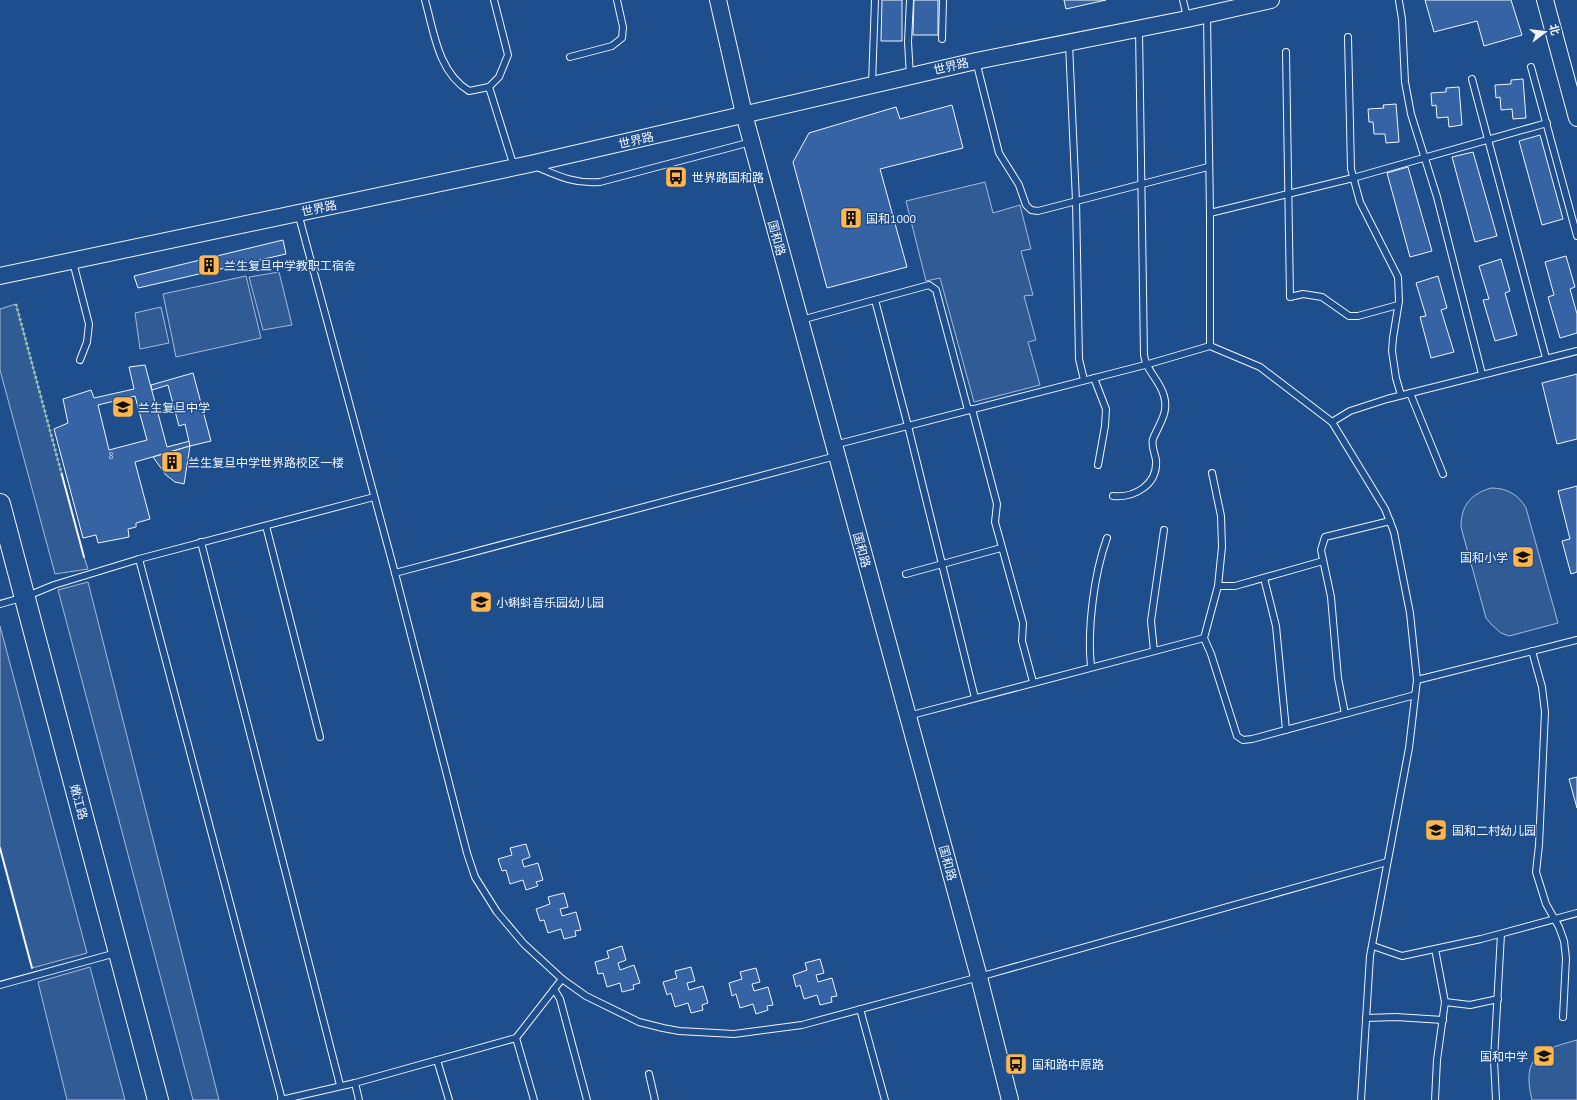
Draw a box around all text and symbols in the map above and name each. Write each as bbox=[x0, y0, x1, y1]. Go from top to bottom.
north arrow bbox=[1525, 12, 1565, 52]
text: 北 bbox=[1546, 22, 1563, 37]
street label: 世界路 bbox=[932, 55, 970, 77]
street label: 世界路 bbox=[617, 129, 655, 151]
bus stop icon: 世界路国和路 bbox=[663, 164, 689, 190]
place label: 世界路国和路 bbox=[692, 170, 764, 185]
street label: 世界路 bbox=[300, 197, 338, 219]
building icon: 国和1000 bbox=[838, 205, 864, 231]
place label: 国和1000 bbox=[866, 211, 917, 226]
street label: 国和路 bbox=[765, 219, 789, 257]
building icon: 兰生复旦中学教职工宿舍 bbox=[196, 252, 222, 278]
place label: 兰生复旦中学教职工宿舍 bbox=[224, 258, 356, 273]
school or university icon: 兰生复旦中学 bbox=[110, 394, 136, 420]
place label: 兰生复旦中学 bbox=[138, 400, 210, 415]
house number: 8 bbox=[108, 449, 114, 462]
building icon: 兰生复旦中学世界路校区一楼 bbox=[159, 449, 185, 475]
place label: 兰生复旦中学世界路校区一楼 bbox=[188, 455, 344, 470]
street label: 国和路 bbox=[850, 531, 874, 569]
school or university icon: 国和小学 bbox=[1510, 544, 1536, 570]
place label: 国和小学 bbox=[1460, 550, 1508, 565]
school or university icon: 小蝌蚪音乐园幼儿园 bbox=[468, 589, 494, 615]
place label: 小蝌蚪音乐园幼儿园 bbox=[496, 595, 604, 610]
street label: 嫩江路 bbox=[67, 783, 91, 821]
school or university icon: 国和二村幼儿园 bbox=[1423, 817, 1449, 843]
place label: 国和二村幼儿园 bbox=[1452, 823, 1536, 838]
street label: 国和路 bbox=[936, 844, 960, 882]
school or university icon: 国和中学 bbox=[1531, 1043, 1557, 1069]
place label: 国和中学 bbox=[1480, 1049, 1528, 1064]
bus stop icon: 国和路中原路 bbox=[1003, 1051, 1029, 1077]
place label: 国和路中原路 bbox=[1032, 1057, 1104, 1072]

